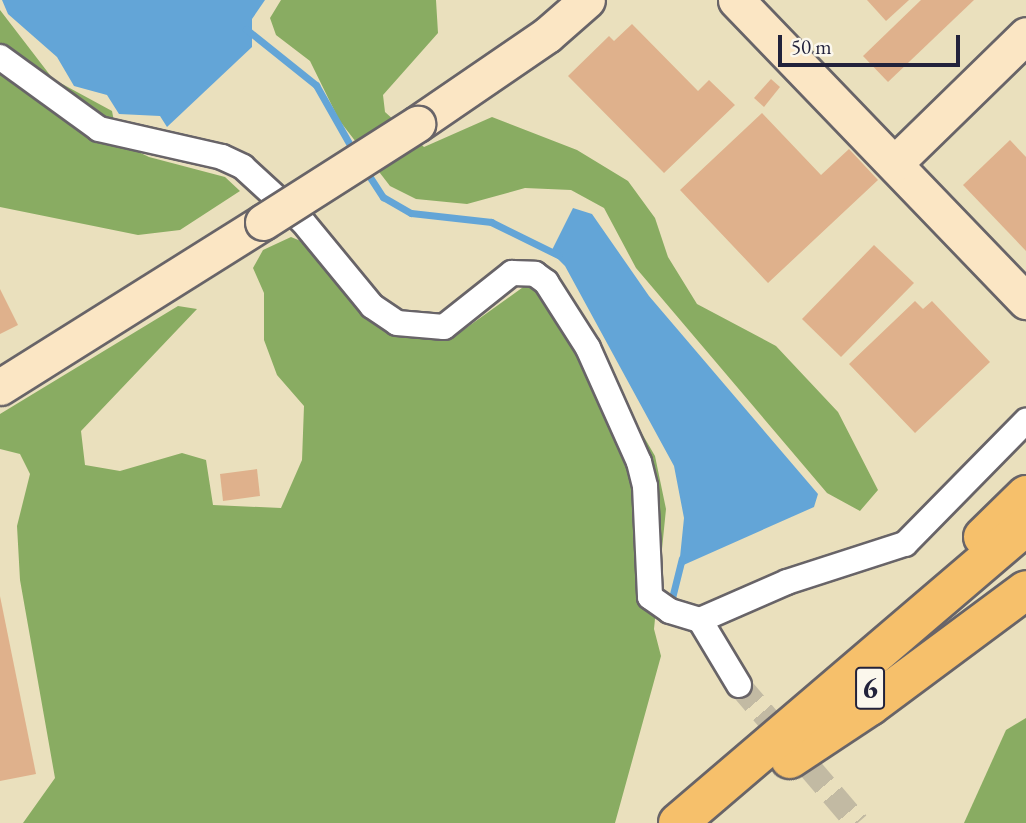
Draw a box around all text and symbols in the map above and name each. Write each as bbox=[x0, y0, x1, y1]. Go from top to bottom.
scale bar bbox=[781, 21, 963, 65]
text: 50 m bbox=[791, 33, 832, 60]
road number: 6 bbox=[854, 662, 886, 715]

